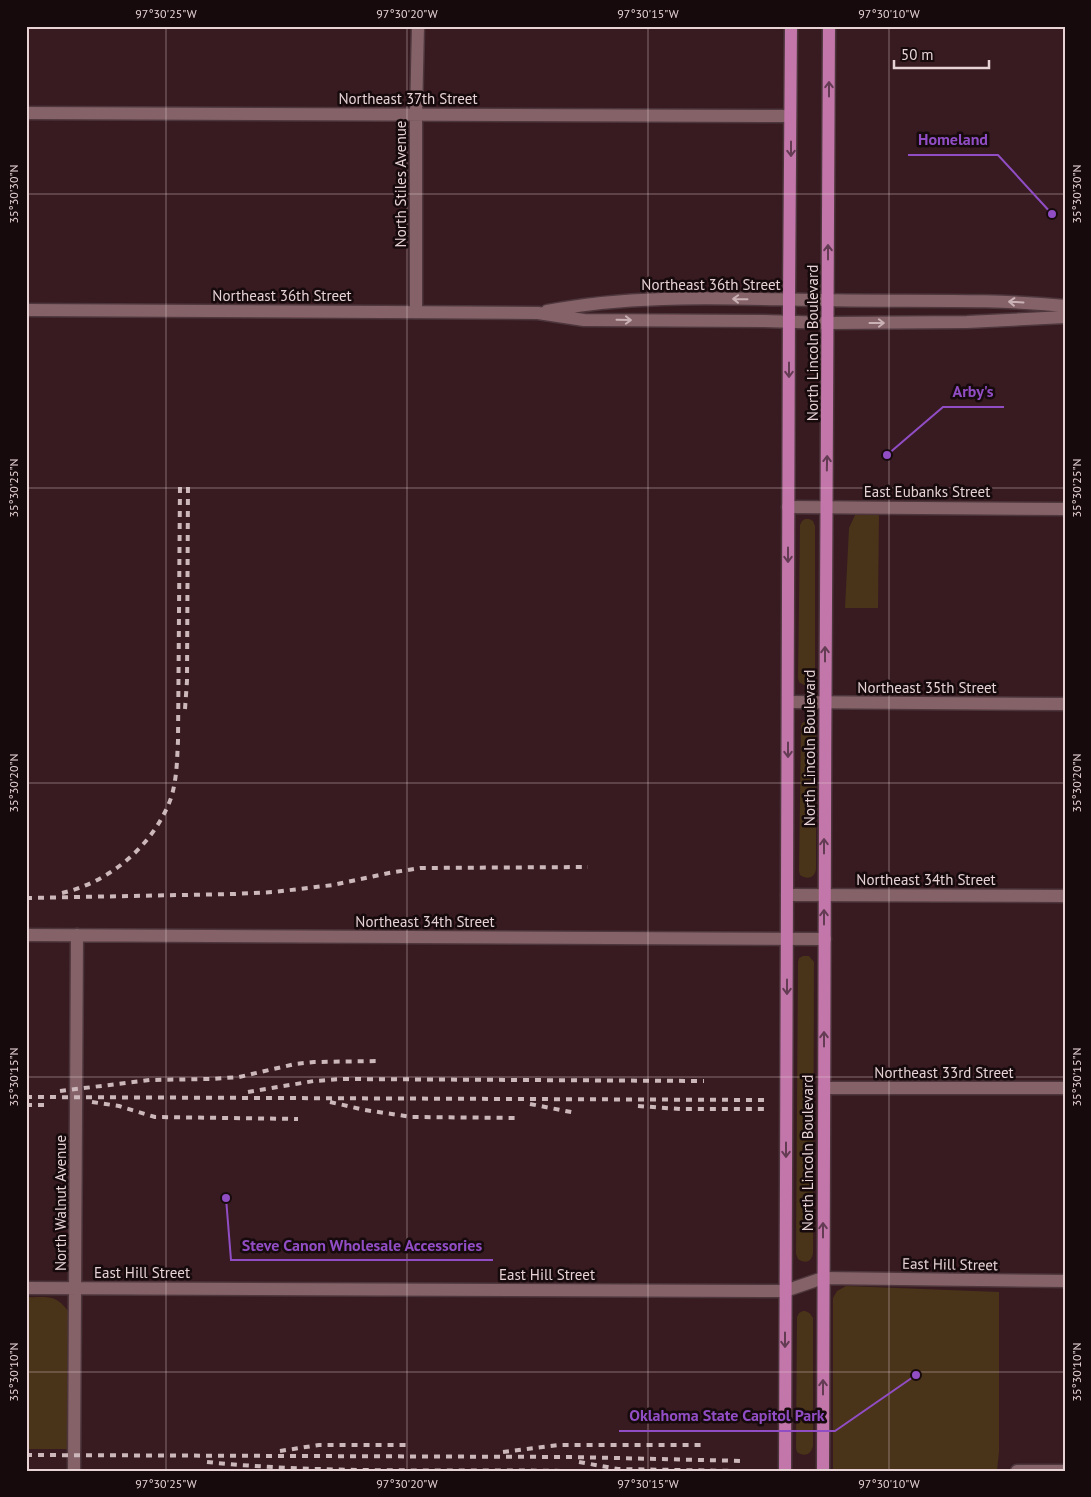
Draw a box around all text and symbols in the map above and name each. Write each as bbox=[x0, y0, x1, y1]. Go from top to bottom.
text: 97°30'25"W bbox=[135, 6, 197, 21]
text: 97°30'20"W bbox=[376, 6, 438, 21]
text: 97°30'15"W bbox=[617, 6, 679, 21]
text: 97°30'10"W bbox=[858, 6, 920, 21]
scale bar bbox=[894, 38, 988, 70]
text: 50 m bbox=[901, 45, 934, 64]
one-way arrow bbox=[824, 81, 834, 98]
street label: Northeast 37th Street bbox=[338, 89, 478, 108]
street label: North Stiles Avenue bbox=[391, 121, 410, 247]
callout: Homeland bbox=[908, 124, 998, 155]
text: Homeland bbox=[918, 129, 988, 149]
one-way arrow bbox=[786, 140, 796, 157]
text: 35°30'30"N bbox=[6, 164, 21, 224]
text: 35°30'30"N bbox=[1069, 164, 1084, 224]
one-way arrow bbox=[823, 244, 833, 260]
street label: North Lincoln Boulevard bbox=[803, 265, 822, 421]
street label: Northeast 36th Street bbox=[641, 275, 781, 294]
street label: Northeast 36th Street bbox=[212, 286, 352, 305]
one-way arrow bbox=[732, 294, 748, 304]
one-way arrow bbox=[1008, 298, 1024, 307]
one-way arrow bbox=[615, 315, 631, 325]
one-way arrow bbox=[869, 318, 885, 328]
one-way arrow bbox=[784, 362, 794, 378]
callout: Arby's bbox=[943, 376, 1004, 407]
text: Arby's bbox=[953, 381, 994, 401]
one-way arrow bbox=[822, 455, 832, 472]
text: 35°30'25"N bbox=[6, 458, 21, 518]
text: 35°30'25"N bbox=[1069, 458, 1084, 518]
street label: East Eubanks Street bbox=[864, 482, 990, 501]
one-way arrow bbox=[783, 547, 793, 563]
one-way arrow bbox=[820, 646, 830, 662]
street label: North Lincoln Boulevard bbox=[800, 670, 819, 826]
street label: Northeast 35th Street bbox=[857, 678, 997, 697]
one-way arrow bbox=[783, 742, 793, 758]
text: 35°30'20"N bbox=[6, 753, 21, 813]
text: 35°30'20"N bbox=[1069, 753, 1084, 813]
one-way arrow bbox=[820, 838, 829, 854]
street label: Northeast 34th Street bbox=[856, 870, 996, 889]
one-way arrow bbox=[820, 909, 829, 925]
street label: Northeast 34th Street bbox=[355, 912, 495, 931]
one-way arrow bbox=[782, 978, 792, 995]
one-way arrow bbox=[819, 1031, 829, 1048]
text: 35°30'15"N bbox=[6, 1047, 21, 1107]
text: 35°30'15"N bbox=[1069, 1047, 1084, 1107]
street label: Northeast 33rd Street bbox=[874, 1063, 1014, 1082]
street label: North Lincoln Boulevard bbox=[798, 1075, 817, 1231]
street label: North Walnut Avenue bbox=[51, 1135, 70, 1271]
one-way arrow bbox=[781, 1141, 791, 1157]
one-way arrow bbox=[818, 1222, 828, 1238]
callout: Steve Canon Wholesale Accessories bbox=[231, 1229, 493, 1260]
text: Steve Canon Wholesale Accessories bbox=[242, 1235, 482, 1255]
street label: East Hill Street bbox=[902, 1254, 998, 1274]
street label: East Hill Street bbox=[94, 1263, 190, 1282]
street label: East Hill Street bbox=[499, 1265, 595, 1284]
one-way arrow bbox=[780, 1331, 790, 1347]
text: 35°30'10"N bbox=[6, 1342, 21, 1402]
text: 35°30'10"N bbox=[1069, 1342, 1084, 1402]
one-way arrow bbox=[818, 1379, 828, 1396]
callout: Oklahoma State Capitol Park bbox=[619, 1400, 835, 1431]
text: Oklahoma State Capitol Park bbox=[629, 1405, 825, 1425]
text: 97°30'25"W bbox=[135, 1476, 197, 1491]
text: 97°30'20"W bbox=[376, 1476, 438, 1491]
text: 97°30'15"W bbox=[617, 1476, 679, 1491]
text: 97°30'10"W bbox=[858, 1476, 920, 1491]

